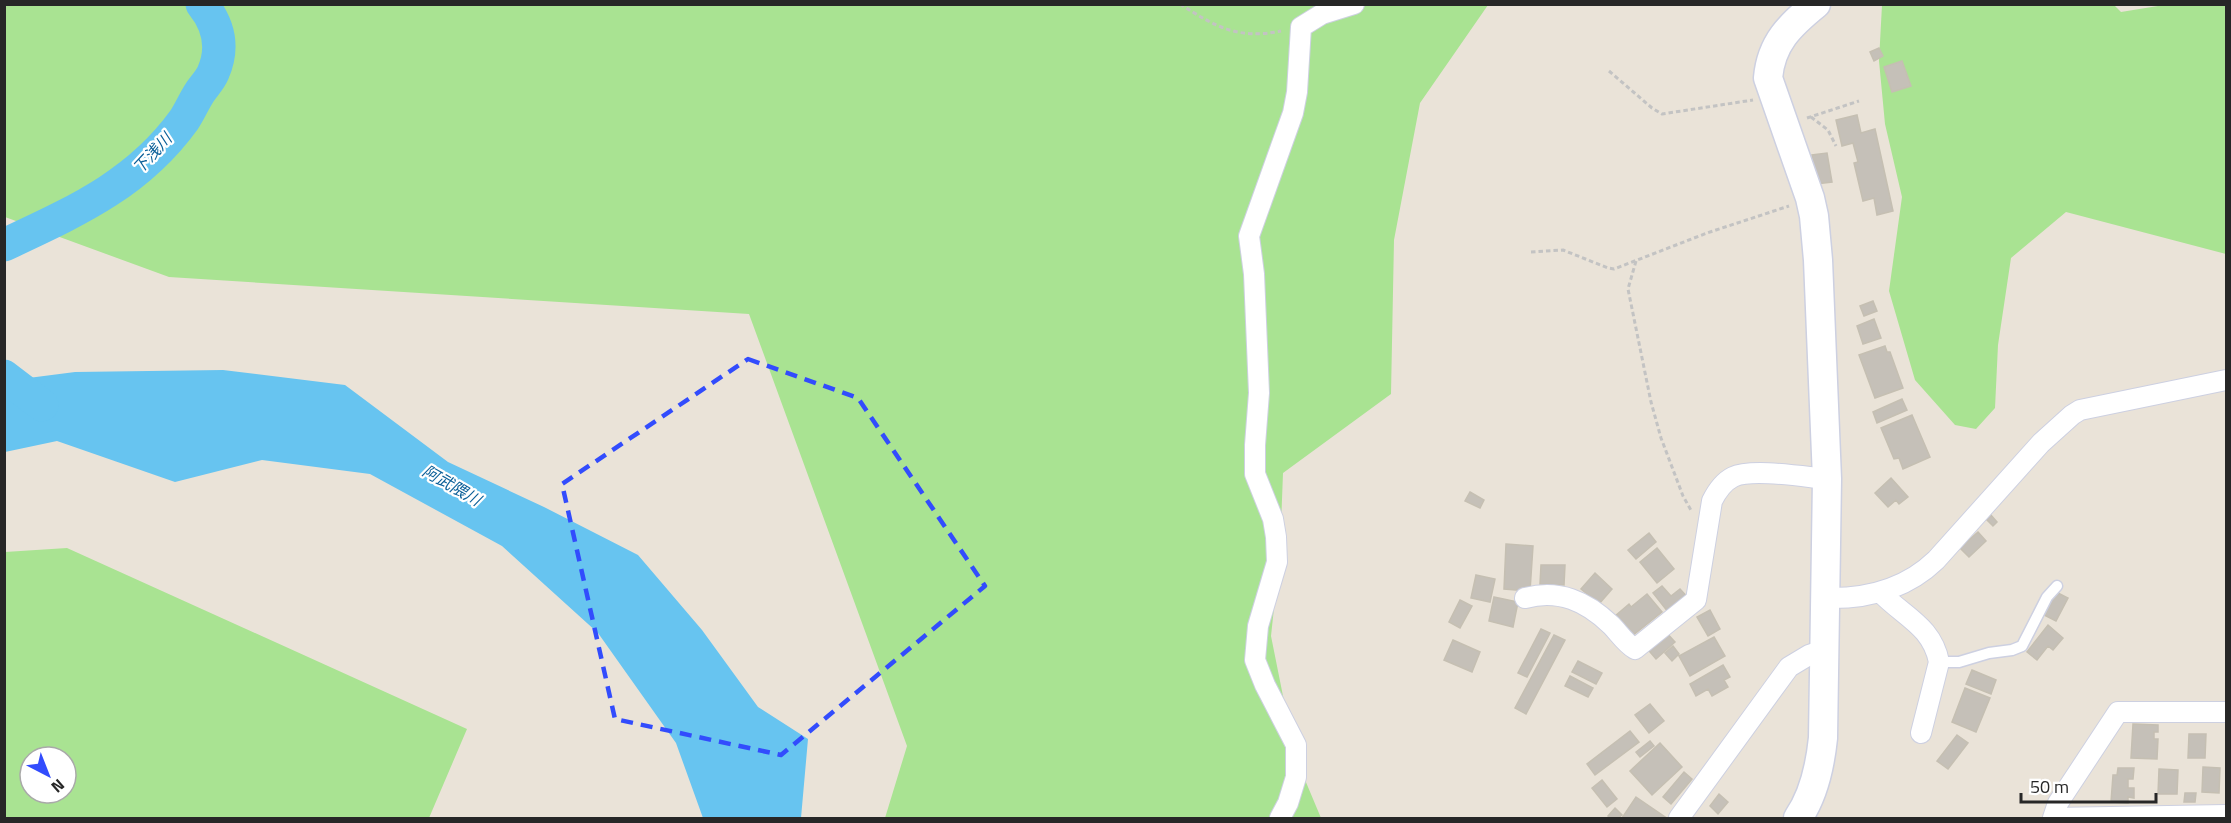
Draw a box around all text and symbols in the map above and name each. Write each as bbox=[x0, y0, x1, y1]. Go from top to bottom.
water label: 下浅川 bbox=[127, 126, 179, 179]
water label: 阿武隈川 bbox=[418, 459, 487, 512]
north arrow bbox=[18, 745, 78, 805]
scale bar bbox=[2021, 766, 2156, 804]
text: 50 m bbox=[2030, 773, 2069, 800]
text: N bbox=[46, 774, 70, 799]

